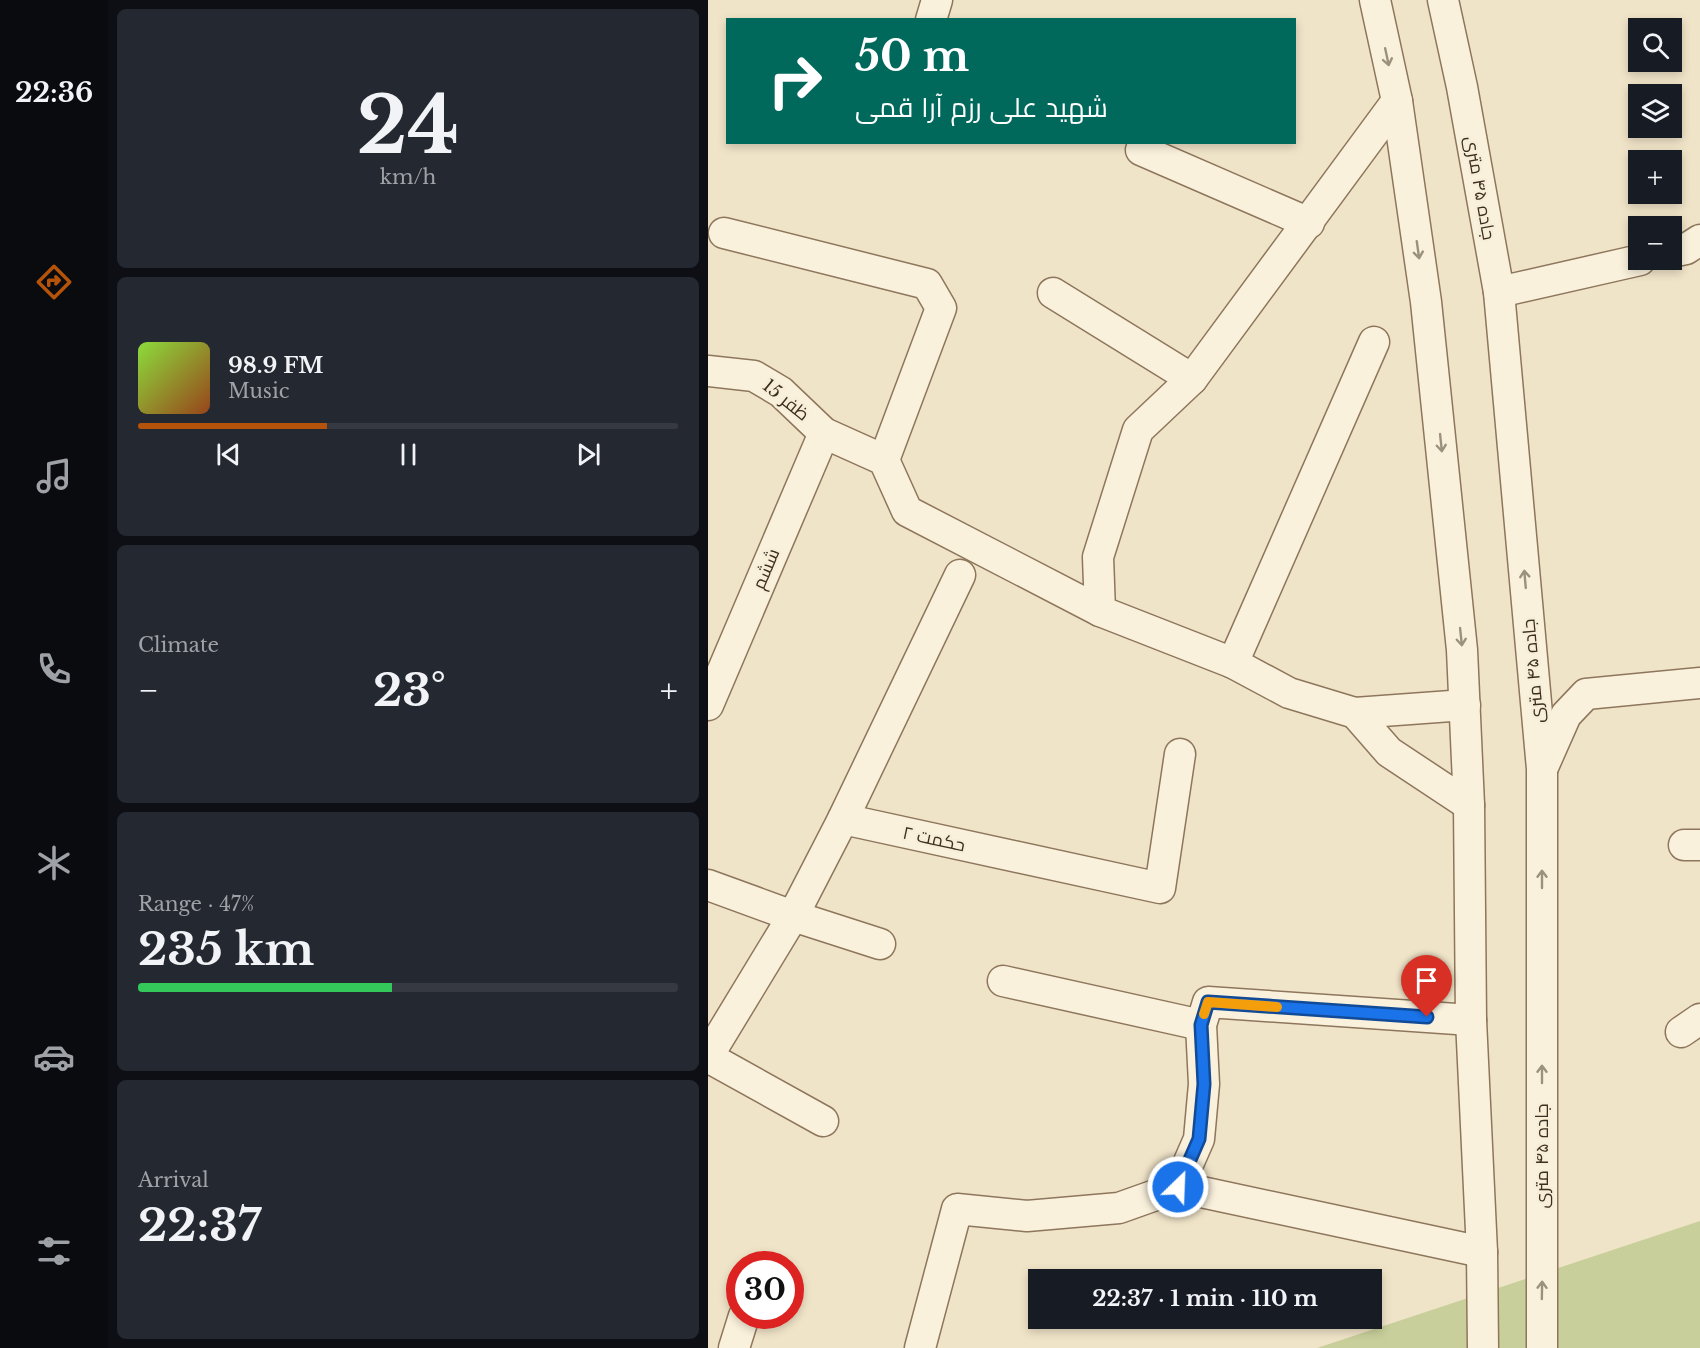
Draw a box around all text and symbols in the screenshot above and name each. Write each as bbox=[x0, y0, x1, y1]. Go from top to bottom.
map controls bbox=[1628, 18, 1682, 270]
button: search bbox=[1628, 18, 1682, 72]
text: 50 m bbox=[855, 30, 969, 82]
icon: right bbox=[756, 42, 834, 120]
one-way arrow bbox=[1382, 47, 1394, 66]
text: 22:36 bbox=[15, 76, 93, 109]
text: 24 bbox=[357, 77, 459, 174]
button: layers bbox=[1628, 84, 1682, 138]
text: شهید علی رزم آرا قمی bbox=[855, 91, 1108, 124]
street label: جاده ۴۵ متری bbox=[1460, 134, 1500, 242]
button: + bbox=[1628, 150, 1682, 204]
text: km/h bbox=[380, 165, 436, 189]
button: − bbox=[1628, 216, 1682, 270]
one-way arrow bbox=[1413, 239, 1424, 259]
icon: directions bbox=[33, 261, 75, 303]
text: 98.9 FM bbox=[228, 352, 324, 379]
street label: ظفر 15 bbox=[758, 375, 814, 425]
text: Music bbox=[228, 379, 289, 403]
one-way arrow bbox=[1435, 433, 1446, 453]
icon: previous bbox=[212, 438, 245, 471]
icon: pause bbox=[392, 438, 425, 471]
icon: next bbox=[572, 438, 605, 471]
icon: music bbox=[33, 455, 75, 497]
street label: ششم bbox=[748, 545, 785, 593]
one-way arrow bbox=[1519, 570, 1530, 590]
street label: جاده ۴۵ متری bbox=[1517, 618, 1549, 724]
one-way arrow bbox=[1456, 627, 1467, 647]
text: Climate bbox=[138, 633, 219, 657]
icon: phone bbox=[33, 648, 75, 690]
text: 23° bbox=[373, 662, 446, 718]
text: − bbox=[138, 670, 159, 711]
text: + bbox=[660, 670, 678, 711]
street label: حکمت ۲ bbox=[901, 822, 967, 856]
icon: climate bbox=[33, 842, 75, 884]
one-way arrow bbox=[1536, 869, 1548, 889]
text: Range · 47% bbox=[138, 892, 254, 916]
text: 235 km bbox=[138, 921, 314, 977]
pin bbox=[1401, 955, 1452, 1017]
icon: arrive bbox=[1410, 964, 1443, 997]
icon: car bbox=[33, 1036, 75, 1078]
one-way arrow bbox=[1536, 1064, 1548, 1084]
street label: جاده ۴۵ متری bbox=[1531, 1104, 1553, 1209]
position arrow bbox=[1146, 1155, 1210, 1219]
text: Arrival bbox=[138, 1168, 209, 1192]
text: 22:37 bbox=[138, 1197, 261, 1253]
icon: filters bbox=[33, 1230, 75, 1272]
speed limit sign: 30 bbox=[726, 1251, 804, 1329]
one-way arrow bbox=[1536, 1280, 1548, 1300]
text: 22:37 · 1 min · 110 m bbox=[1092, 1285, 1318, 1312]

